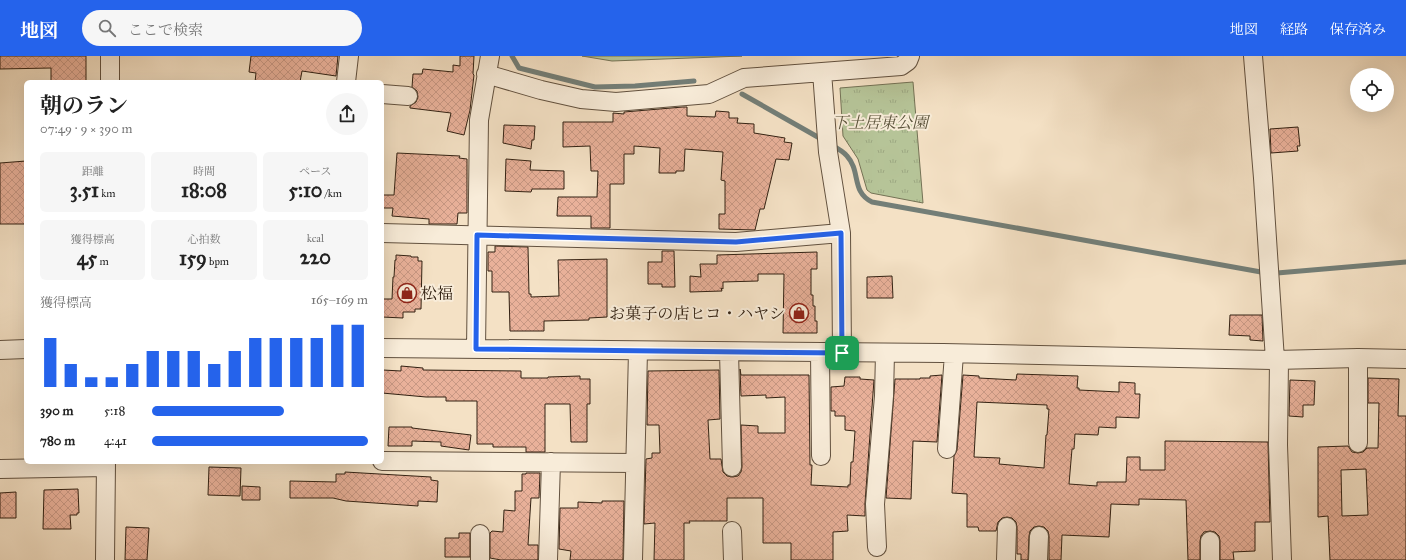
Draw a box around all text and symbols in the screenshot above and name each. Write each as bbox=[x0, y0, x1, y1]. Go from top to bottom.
search box bbox=[82, 10, 362, 46]
icon: search bbox=[96, 17, 118, 39]
text: 地図 bbox=[20, 19, 58, 42]
text: ここで検索 bbox=[128, 21, 203, 39]
text: 地図 bbox=[1230, 21, 1258, 38]
text: 経路 bbox=[1280, 21, 1308, 38]
text: 保存済み bbox=[1330, 21, 1386, 38]
map controls bbox=[1350, 68, 1394, 112]
button: locate bbox=[1350, 68, 1394, 112]
text: 朝のラン bbox=[40, 92, 128, 119]
button: share bbox=[326, 93, 368, 135]
park label: 下土居東公園 bbox=[832, 113, 931, 132]
text: 07:49 · 9 × 390 m bbox=[40, 121, 132, 137]
text: 距離 bbox=[82, 165, 104, 178]
text: 時間 bbox=[193, 165, 215, 178]
text: ペース bbox=[299, 165, 332, 178]
text: 3.51 bbox=[70, 178, 99, 202]
text: 18:08 bbox=[181, 178, 227, 202]
text: 5:10 bbox=[289, 178, 322, 202]
text: km bbox=[99, 187, 116, 200]
text: /km bbox=[322, 187, 342, 200]
text: kcal bbox=[307, 232, 324, 245]
text: 獲得標高 bbox=[71, 233, 115, 246]
text: 心拍数 bbox=[187, 233, 220, 246]
text: 220 bbox=[300, 245, 331, 269]
text: 45 bbox=[77, 246, 97, 270]
text: 159 bbox=[179, 246, 207, 270]
text: m bbox=[97, 255, 109, 268]
text: bpm bbox=[207, 255, 229, 268]
shop icon: 松福 bbox=[396, 282, 418, 304]
place label: 松福 bbox=[421, 284, 453, 303]
text: 165–169 m bbox=[311, 292, 368, 308]
text: 獲得標高 bbox=[40, 295, 92, 311]
shop icon: お菓子の店ヒコ・ハヤシ bbox=[788, 302, 810, 324]
place label: お菓子の店ヒコ・ハヤシ bbox=[609, 304, 785, 323]
pin bbox=[825, 336, 859, 370]
icon: arrive bbox=[831, 342, 853, 364]
text: 390 m bbox=[40, 403, 73, 419]
text: 5:18 bbox=[104, 403, 125, 419]
text: 780 m bbox=[40, 433, 75, 449]
text: 4:41 bbox=[104, 433, 127, 449]

